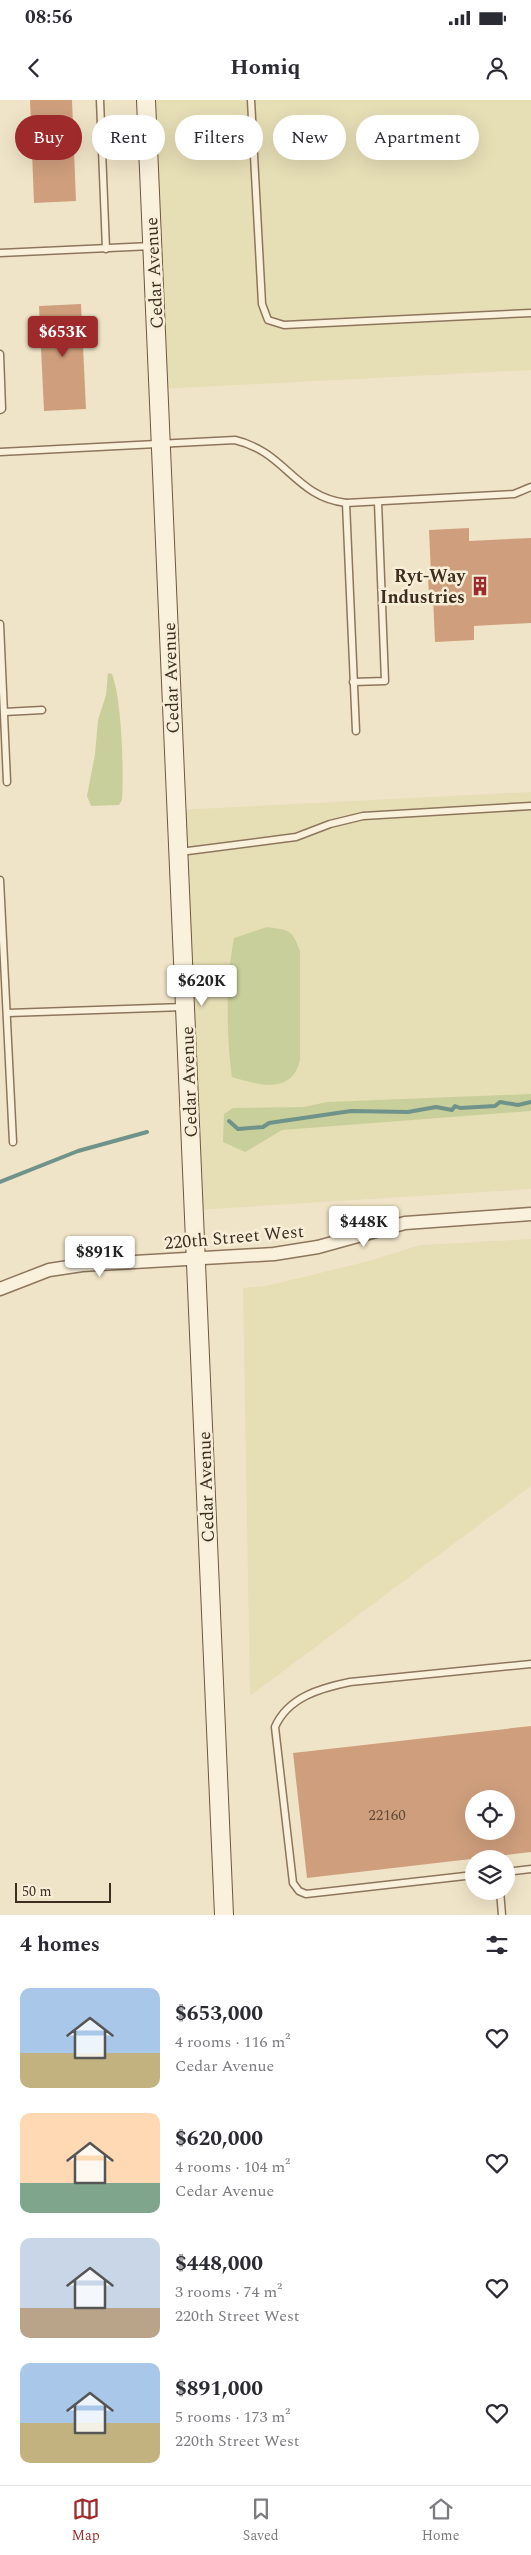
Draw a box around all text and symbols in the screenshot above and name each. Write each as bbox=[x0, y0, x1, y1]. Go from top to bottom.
text: 08:56 bbox=[25, 3, 73, 32]
text: Homiq bbox=[230, 51, 301, 84]
icon: back bbox=[20, 54, 48, 82]
icon: person bbox=[483, 54, 511, 82]
chip: Buy bbox=[15, 115, 82, 160]
chip: Rent bbox=[92, 115, 165, 160]
chip: Filters bbox=[175, 115, 263, 160]
chip: New bbox=[273, 115, 346, 160]
chip: Apartment bbox=[356, 115, 479, 160]
street label: Cedar Avenue bbox=[138, 216, 171, 329]
pin: $653K bbox=[28, 316, 98, 358]
text: $653K bbox=[39, 320, 87, 344]
place label: Ryt-Way Industries bbox=[380, 563, 466, 611]
building icon: Ryt-Way Industries bbox=[469, 575, 491, 597]
street label: Cedar Avenue bbox=[156, 622, 187, 734]
pin: $620K bbox=[167, 964, 237, 1007]
text: $620K bbox=[178, 969, 226, 993]
street label: Cedar Avenue bbox=[174, 1026, 205, 1138]
pin: $448K bbox=[329, 1206, 399, 1248]
text: $448K bbox=[340, 1210, 388, 1234]
street label: 220th Street West bbox=[163, 1218, 305, 1257]
pin: $891K bbox=[65, 1236, 135, 1278]
text: $891K bbox=[76, 1240, 124, 1264]
street label: Cedar Avenue bbox=[191, 1431, 222, 1543]
map controls bbox=[465, 1790, 515, 1900]
button: locate bbox=[465, 1790, 515, 1840]
house number: 22160 bbox=[368, 1804, 406, 1827]
button: layers bbox=[465, 1850, 515, 1900]
scale bar bbox=[15, 1880, 111, 1903]
text: 50 m bbox=[22, 1881, 52, 1902]
text: 4 homes bbox=[20, 1929, 100, 1961]
icon: filters bbox=[483, 1931, 511, 1959]
text: $653,000 bbox=[175, 1998, 263, 2030]
icon: home bbox=[60, 2008, 120, 2068]
icon: heart bbox=[483, 2024, 511, 2052]
text: 4 rooms · 116 m² bbox=[175, 2030, 290, 2054]
text: Cedar Avenue bbox=[175, 2054, 274, 2078]
text: $620,000 bbox=[175, 2123, 263, 2155]
icon: home bbox=[60, 2133, 120, 2193]
icon: heart bbox=[483, 2149, 511, 2177]
text: 4 rooms · 104 m² bbox=[175, 2155, 290, 2179]
text: Cedar Avenue bbox=[175, 2179, 274, 2203]
text: $448,000 bbox=[175, 2248, 263, 2280]
icon: home bbox=[60, 2258, 120, 2318]
icon: heart bbox=[483, 2274, 511, 2302]
text: 3 rooms · 74 m² bbox=[175, 2280, 282, 2304]
text: 220th Street West bbox=[175, 2304, 300, 2328]
text: $891,000 bbox=[175, 2373, 263, 2405]
icon: home bbox=[60, 2383, 120, 2443]
icon: heart bbox=[483, 2399, 511, 2427]
text: 5 rooms · 173 m² bbox=[175, 2405, 290, 2429]
text: 220th Street West bbox=[175, 2429, 300, 2453]
tab: Map bbox=[72, 2495, 100, 2546]
tab: Saved bbox=[243, 2495, 279, 2546]
tab: Home bbox=[422, 2495, 459, 2546]

